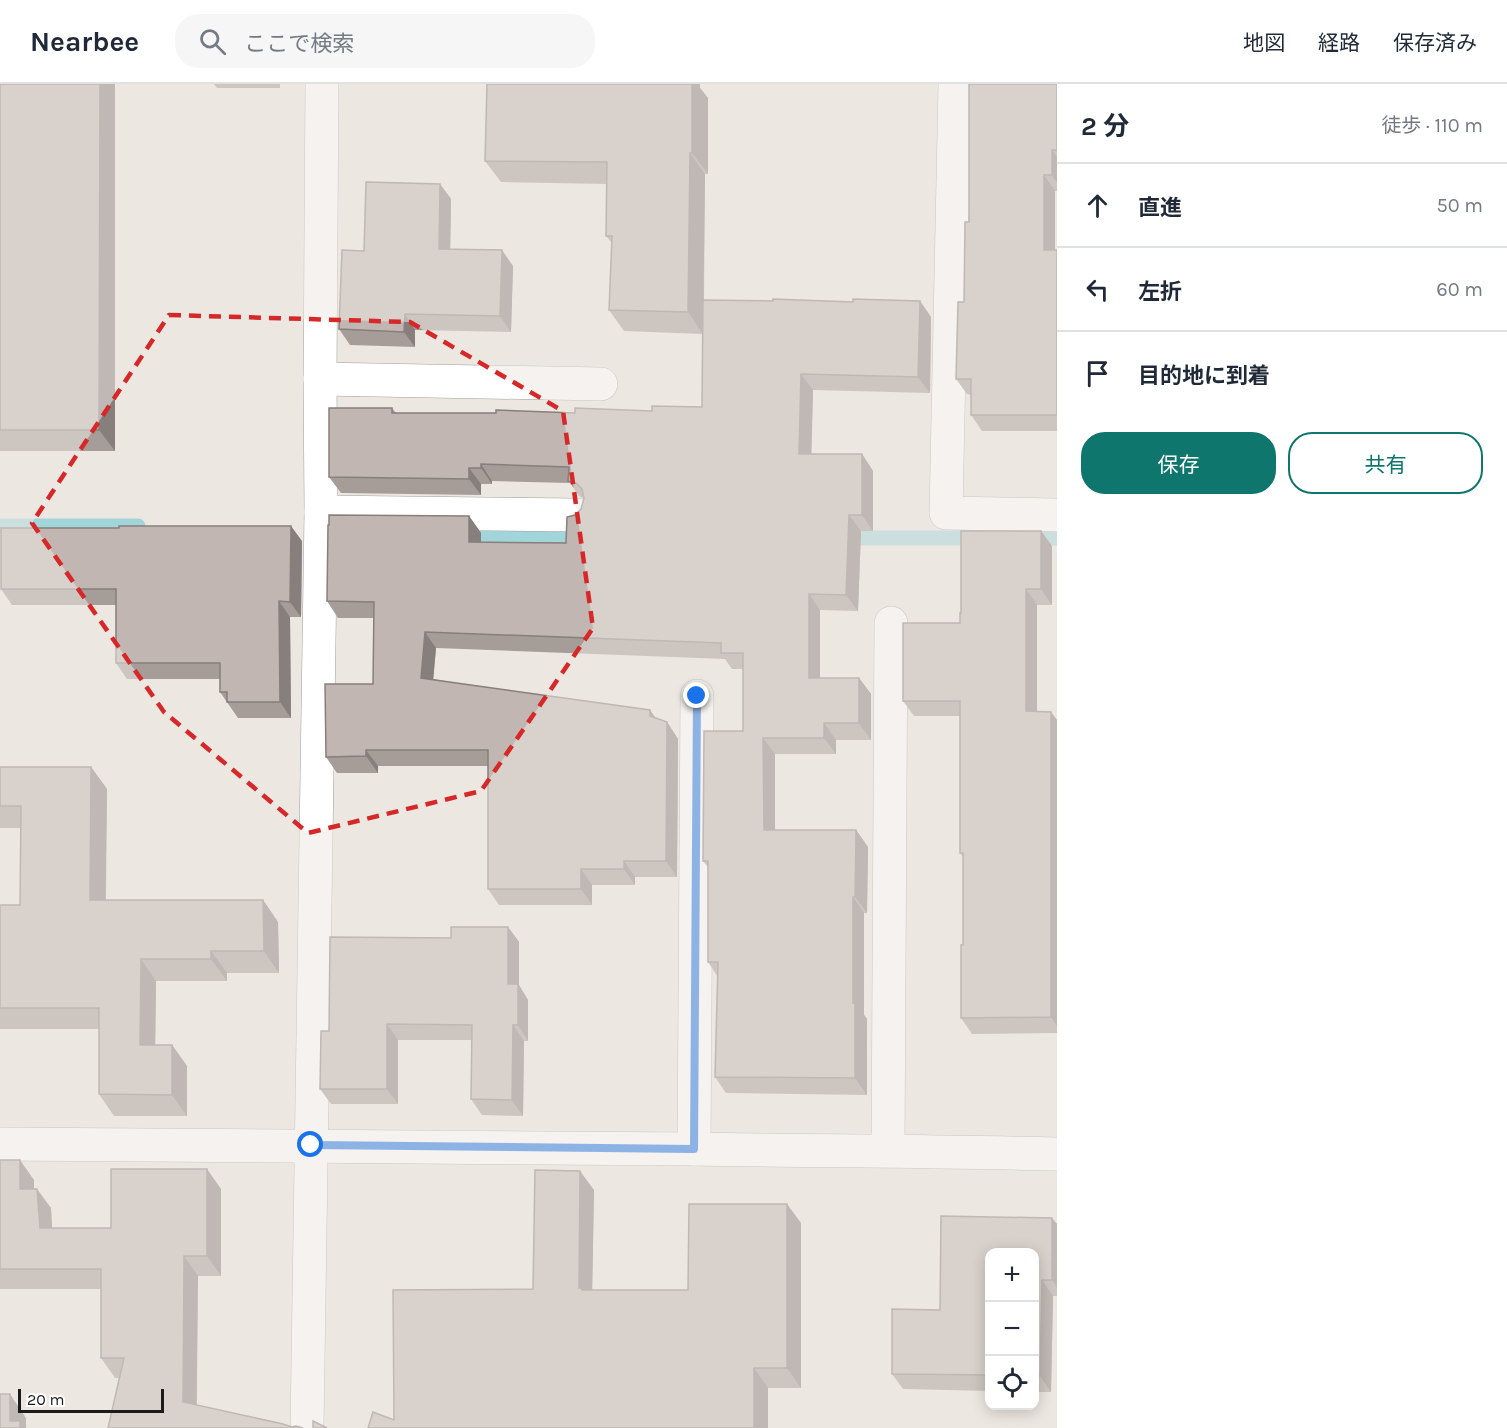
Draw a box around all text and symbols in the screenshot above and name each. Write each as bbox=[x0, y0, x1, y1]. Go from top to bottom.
search box bbox=[175, 14, 595, 68]
text: Nearbee bbox=[30, 25, 139, 58]
icon: search bbox=[196, 25, 229, 58]
text: ここで検索 bbox=[244, 31, 354, 57]
text: 地図 bbox=[1243, 31, 1285, 55]
text: 経路 bbox=[1318, 31, 1360, 55]
text: 保存済み bbox=[1393, 31, 1477, 55]
text: 2 分 bbox=[1081, 111, 1129, 142]
text: 徒歩 · 110 m bbox=[1381, 114, 1483, 137]
icon: ahead bbox=[1081, 189, 1114, 222]
text: 50 m bbox=[1436, 194, 1483, 217]
text: 直進 bbox=[1138, 195, 1182, 221]
icon: left bbox=[1081, 273, 1114, 306]
text: 60 m bbox=[1436, 278, 1483, 301]
text: 左折 bbox=[1138, 279, 1182, 305]
icon: arrive bbox=[1081, 357, 1114, 390]
text: 目的地に到着 bbox=[1138, 363, 1270, 389]
button: 保存 bbox=[1081, 432, 1276, 494]
button: 共有 bbox=[1288, 432, 1483, 494]
route end bbox=[683, 682, 709, 708]
route start bbox=[297, 1131, 323, 1157]
map controls bbox=[985, 1248, 1039, 1410]
button: + bbox=[985, 1248, 1039, 1302]
button: − bbox=[985, 1302, 1039, 1356]
button: locate bbox=[985, 1356, 1039, 1410]
scale bar bbox=[18, 1386, 164, 1414]
text: 20 m bbox=[27, 1390, 65, 1409]

